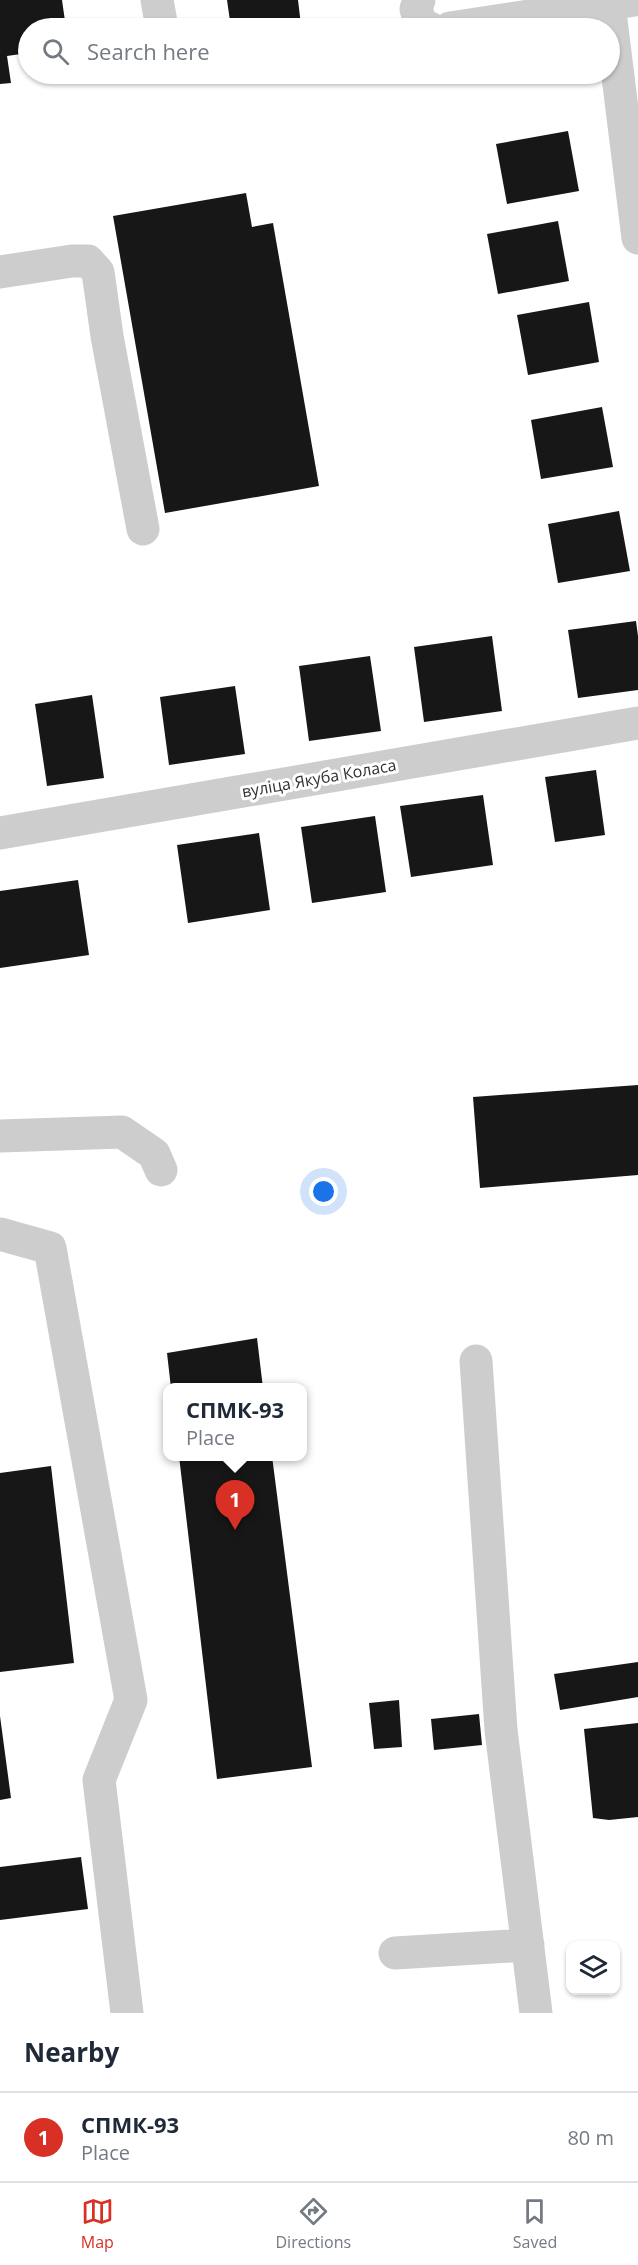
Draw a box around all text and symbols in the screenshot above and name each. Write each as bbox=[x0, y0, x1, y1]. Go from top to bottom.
search box bbox=[18, 18, 620, 84]
icon: search bbox=[39, 35, 72, 68]
text: Search here bbox=[87, 36, 210, 66]
street label: вуліца Якуба Коласа bbox=[240, 754, 398, 802]
your location bbox=[309, 1177, 338, 1206]
popup bbox=[163, 1383, 307, 1461]
text: СПМК-93 bbox=[186, 1394, 284, 1424]
text: Place bbox=[186, 1424, 235, 1451]
pin: 1 bbox=[216, 1480, 254, 1530]
map controls bbox=[566, 1941, 620, 1995]
button: layers bbox=[566, 1941, 620, 1995]
text: Nearby bbox=[24, 2034, 119, 2070]
text: СПМК-93 bbox=[81, 2109, 179, 2139]
text: 1 bbox=[38, 2124, 49, 2151]
text: 80 m bbox=[567, 2124, 614, 2151]
text: Place bbox=[81, 2139, 130, 2166]
tab: Map bbox=[81, 2195, 114, 2253]
tab: Directions bbox=[275, 2195, 351, 2253]
tab: Saved bbox=[513, 2195, 557, 2253]

